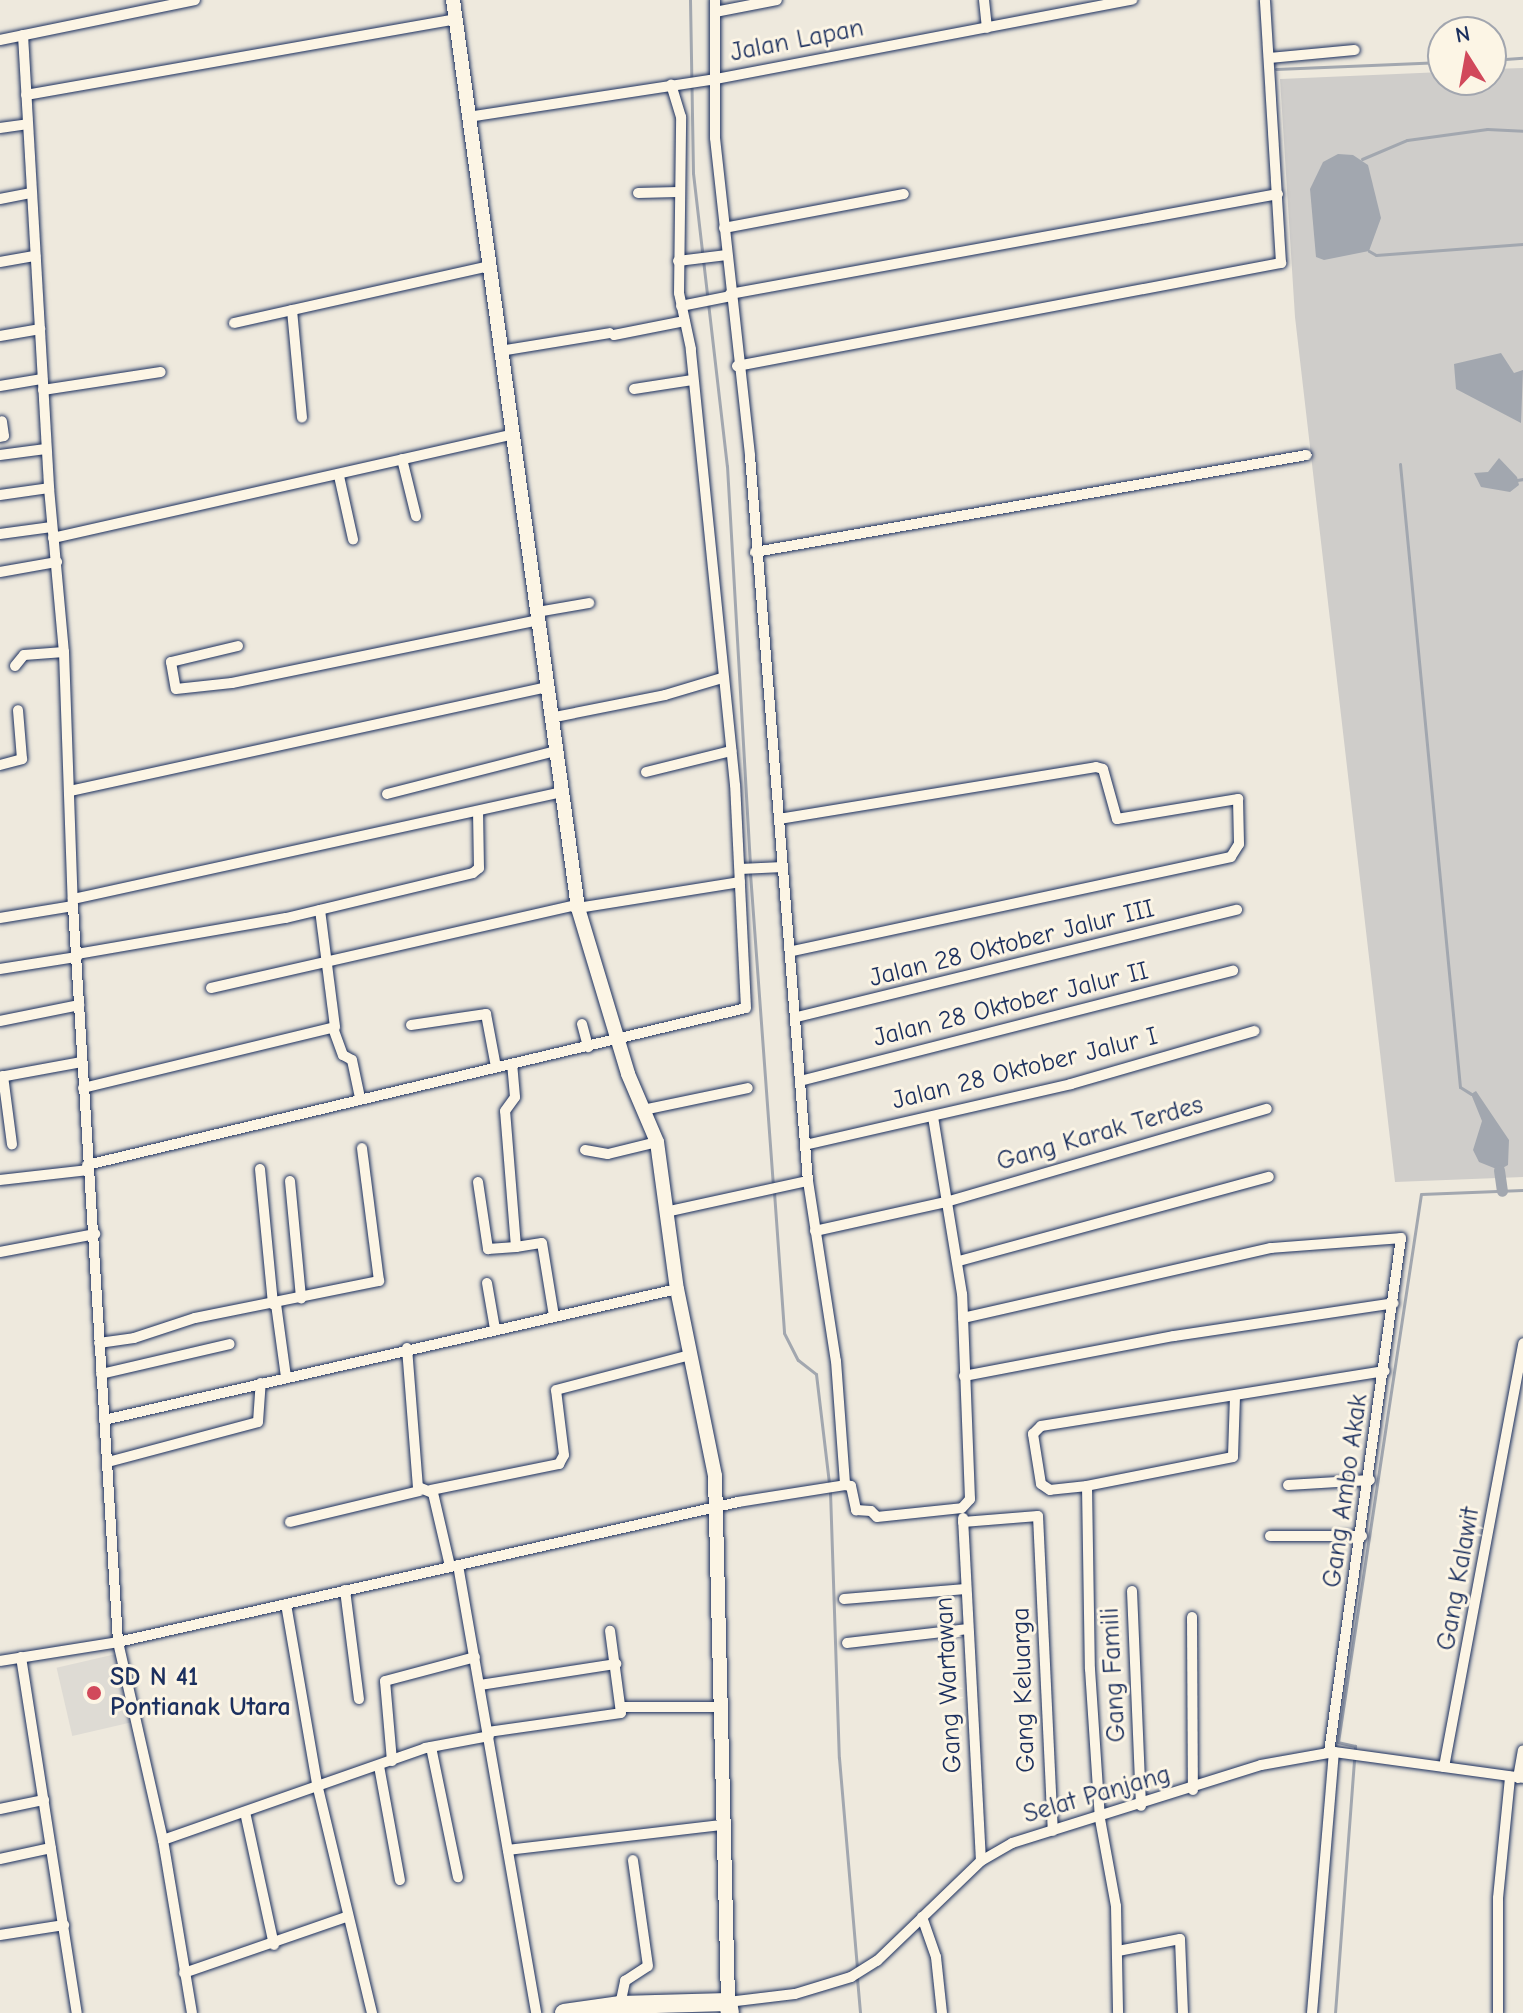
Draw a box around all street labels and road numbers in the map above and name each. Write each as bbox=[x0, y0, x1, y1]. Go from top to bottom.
street label: Jalan Lapan bbox=[728, 13, 866, 69]
street label: Jalan 28 Oktober Jalur III bbox=[866, 893, 1158, 995]
street label: Jalan 28 Oktober Jalur II bbox=[870, 956, 1152, 1054]
street label: Jalan 28 Oktober Jalur I bbox=[889, 1021, 1161, 1117]
street label: Gang Karak Terdes bbox=[993, 1090, 1207, 1178]
street label: Gang Ambo Akak bbox=[1317, 1392, 1375, 1590]
street label: Gang Kalawit bbox=[1431, 1505, 1487, 1653]
street label: Gang Wartawan bbox=[929, 1596, 969, 1774]
street label: Gang Keluarga bbox=[1006, 1607, 1042, 1773]
street label: Gang Famili bbox=[1095, 1607, 1133, 1743]
street label: Selat Panjang bbox=[1020, 1759, 1174, 1831]

